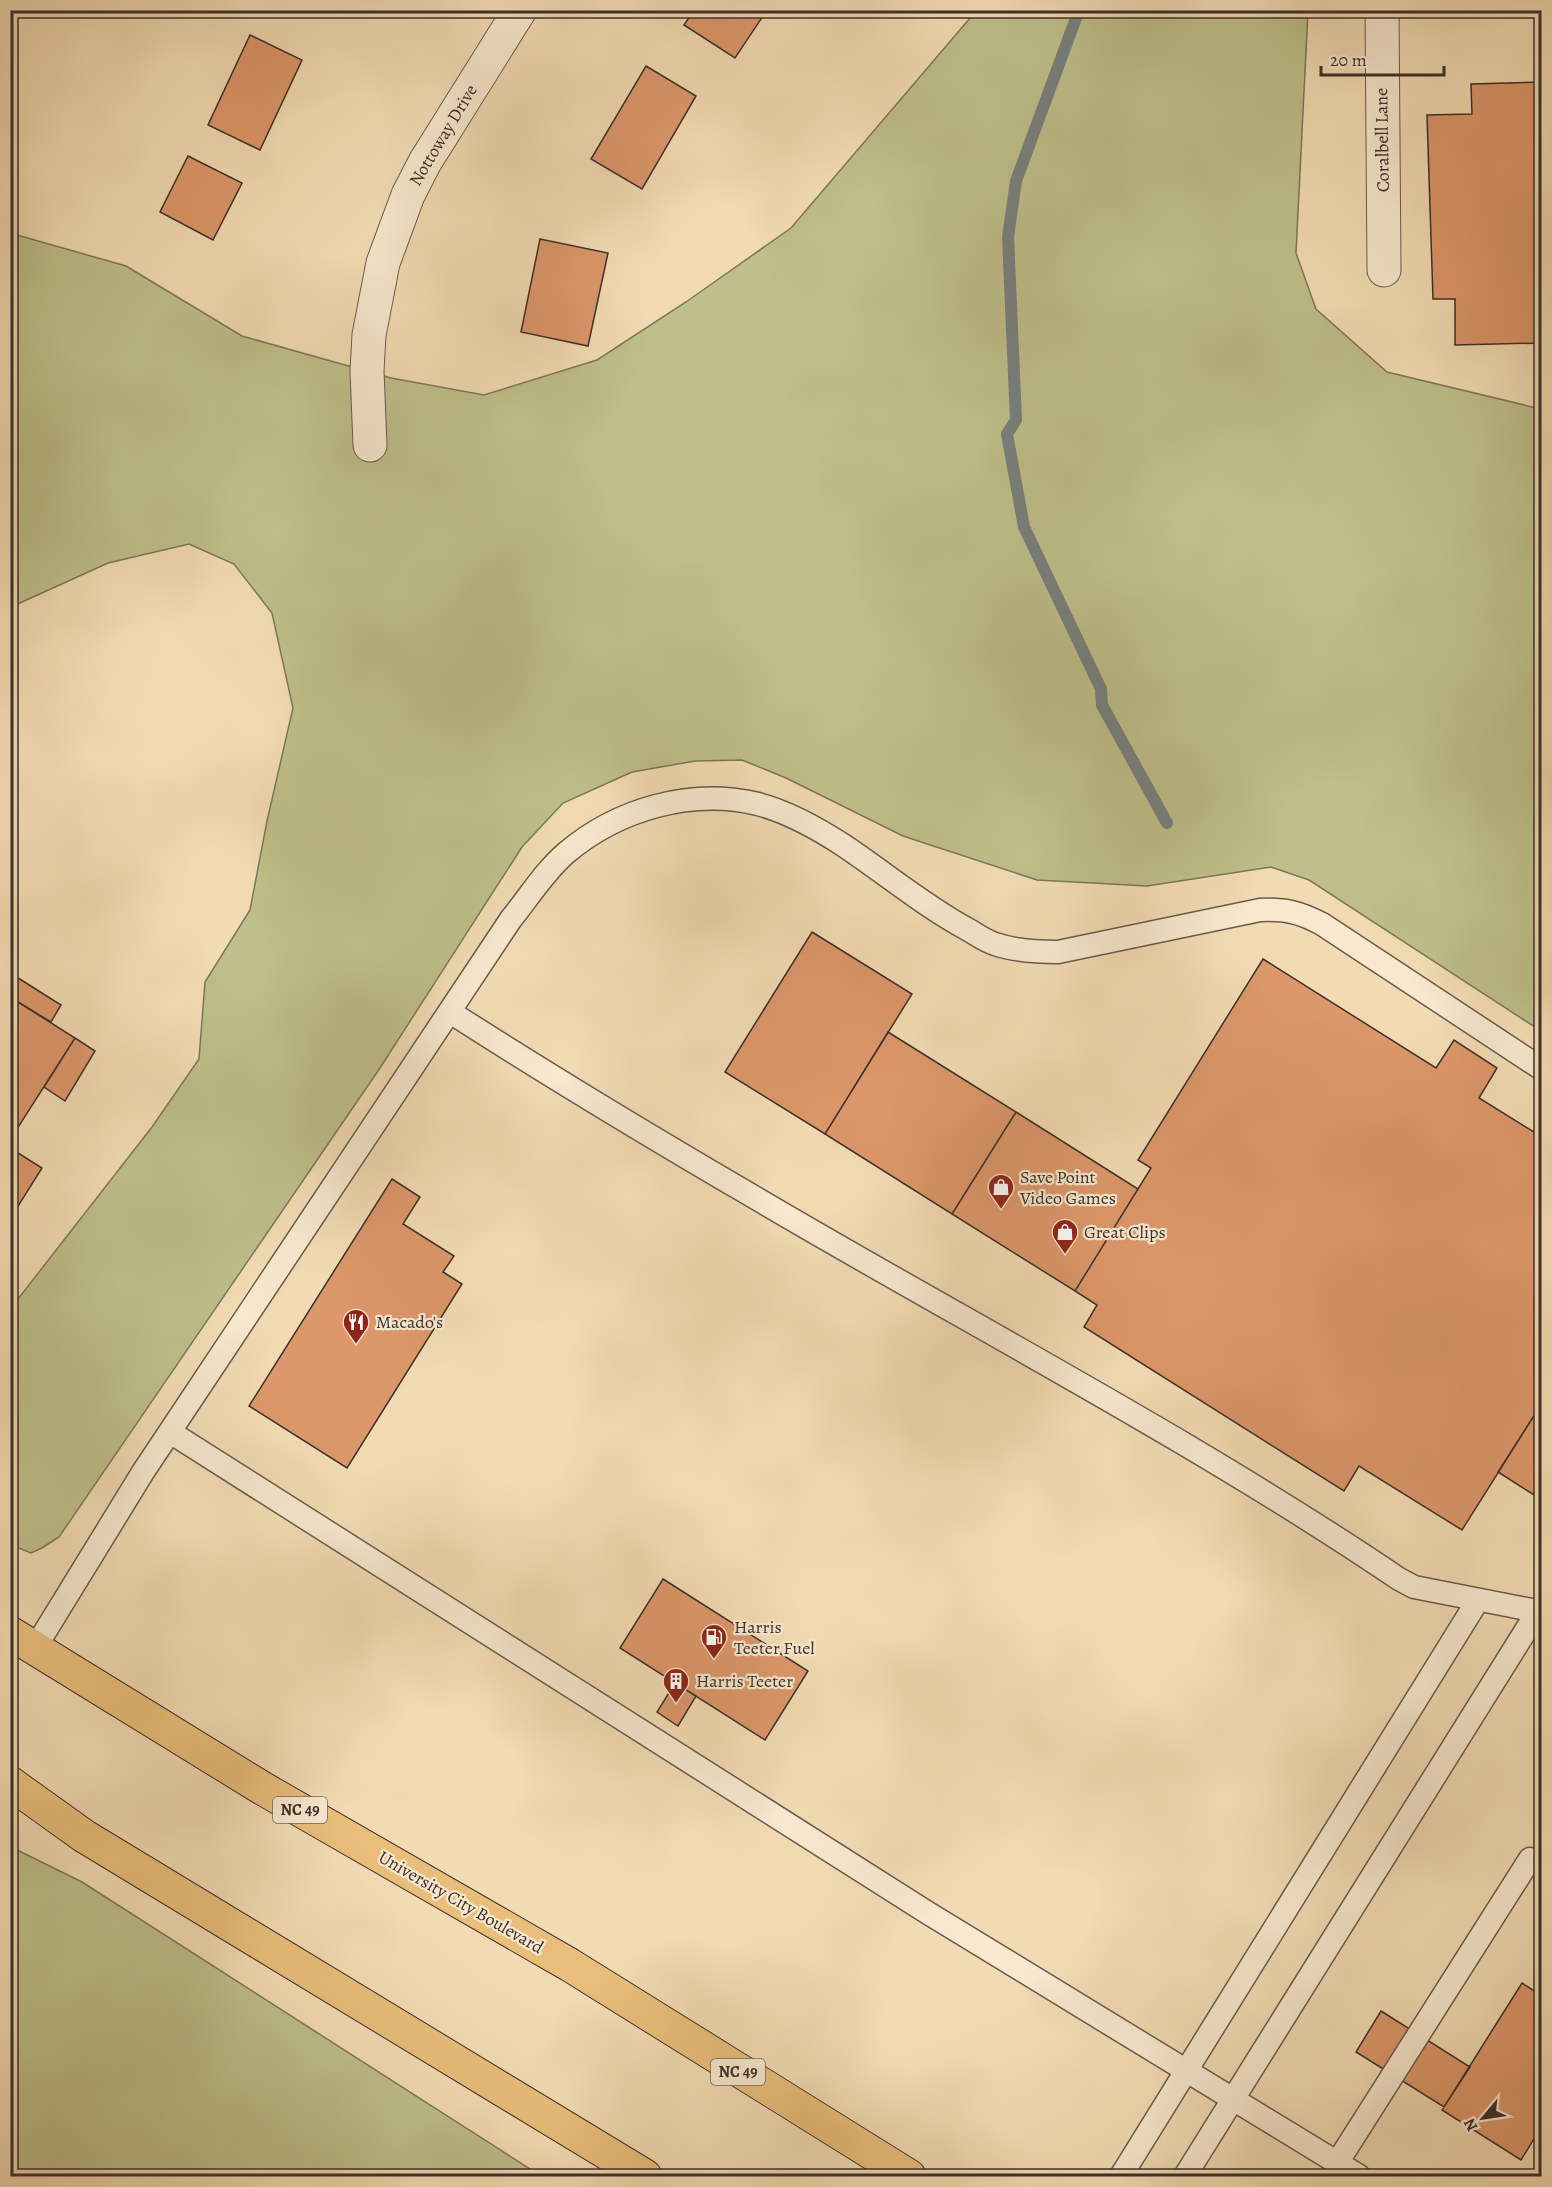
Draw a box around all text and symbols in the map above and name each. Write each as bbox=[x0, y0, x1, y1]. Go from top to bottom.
scale bar bbox=[1321, 39, 1444, 77]
text: 20 m bbox=[1330, 48, 1367, 72]
street label: Nottoway Drive bbox=[403, 80, 483, 190]
street label: Coralbell Lane bbox=[1369, 88, 1395, 192]
place label: Save Point Video Games bbox=[1019, 1165, 1116, 1210]
shop icon: Save Point Video Games bbox=[986, 1172, 1016, 1210]
shop icon: Great Clips bbox=[1050, 1217, 1080, 1255]
place label: Great Clips bbox=[1084, 1220, 1166, 1244]
restaurant icon: Macado's bbox=[341, 1307, 371, 1345]
place label: Macado's bbox=[376, 1310, 443, 1334]
place label: Harris Teeter Fuel bbox=[734, 1615, 815, 1660]
fuel station icon: Harris Teeter Fuel bbox=[699, 1622, 729, 1660]
building icon: Harris Teeter bbox=[661, 1666, 691, 1704]
place label: Harris Teeter bbox=[696, 1669, 793, 1693]
road number: NC 49 bbox=[273, 1797, 327, 1823]
street label: University City Boulevard bbox=[374, 1845, 548, 1959]
road number: NC 49 bbox=[711, 2059, 765, 2085]
north arrow bbox=[1453, 2088, 1513, 2148]
text: N bbox=[1458, 2114, 1483, 2135]

